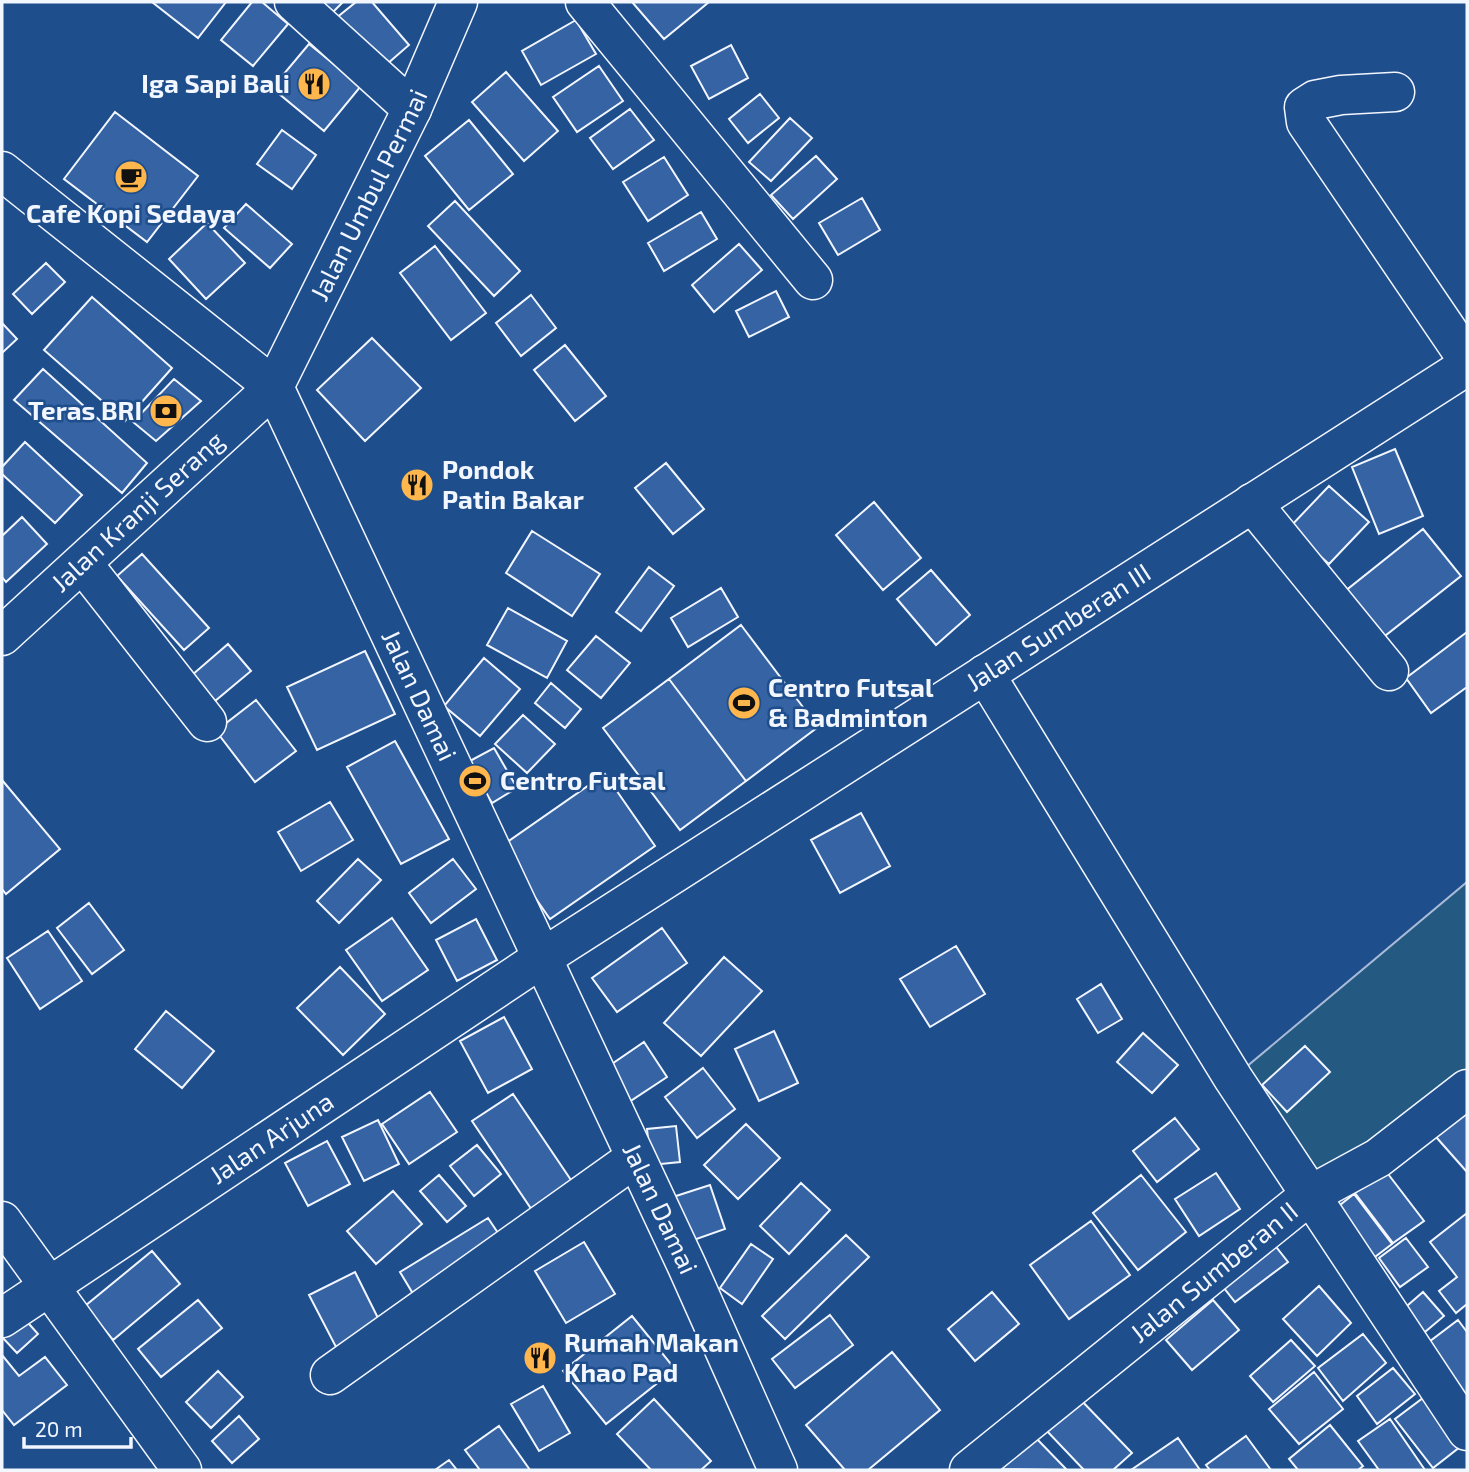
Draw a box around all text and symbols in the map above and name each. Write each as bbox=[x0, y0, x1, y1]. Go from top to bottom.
restaurant icon: Iga Sapi Bali bbox=[295, 65, 333, 103]
place label: Iga Sapi Bali bbox=[141, 67, 290, 98]
street label: Jalan Umbul Permai bbox=[302, 84, 433, 305]
cafe icon: Cafe Kopi Sedaya bbox=[112, 158, 150, 196]
place label: Cafe Kopi Sedaya bbox=[26, 197, 236, 229]
bank icon: Teras BRI bbox=[147, 392, 185, 430]
place label: Teras BRI bbox=[28, 394, 142, 425]
street label: Jalan Kranji Serang bbox=[44, 424, 229, 597]
place label: Pondok Patin Bakar bbox=[442, 453, 584, 514]
restaurant icon: Pondok Patin Bakar bbox=[398, 466, 436, 504]
street label: Jalan Sumberan III bbox=[959, 556, 1156, 697]
street label: Jalan Damai bbox=[376, 624, 464, 765]
place label: Centro Futsal & Badminton bbox=[768, 671, 934, 732]
sports icon: Centro Futsal & Badminton bbox=[725, 684, 763, 722]
sports icon: Centro Futsal bbox=[456, 762, 494, 800]
place label: Centro Futsal bbox=[500, 764, 666, 795]
street label: Jalan Arjuna bbox=[203, 1085, 339, 1190]
street label: Jalan Damai bbox=[617, 1137, 705, 1278]
street label: Jalan Sumberan II bbox=[1123, 1194, 1303, 1348]
place label: Rumah Makan Khao Pad bbox=[564, 1326, 739, 1387]
restaurant icon: Rumah Makan Khao Pad bbox=[521, 1339, 559, 1377]
scale bar bbox=[24, 1406, 131, 1450]
text: 20 m bbox=[35, 1416, 83, 1441]

